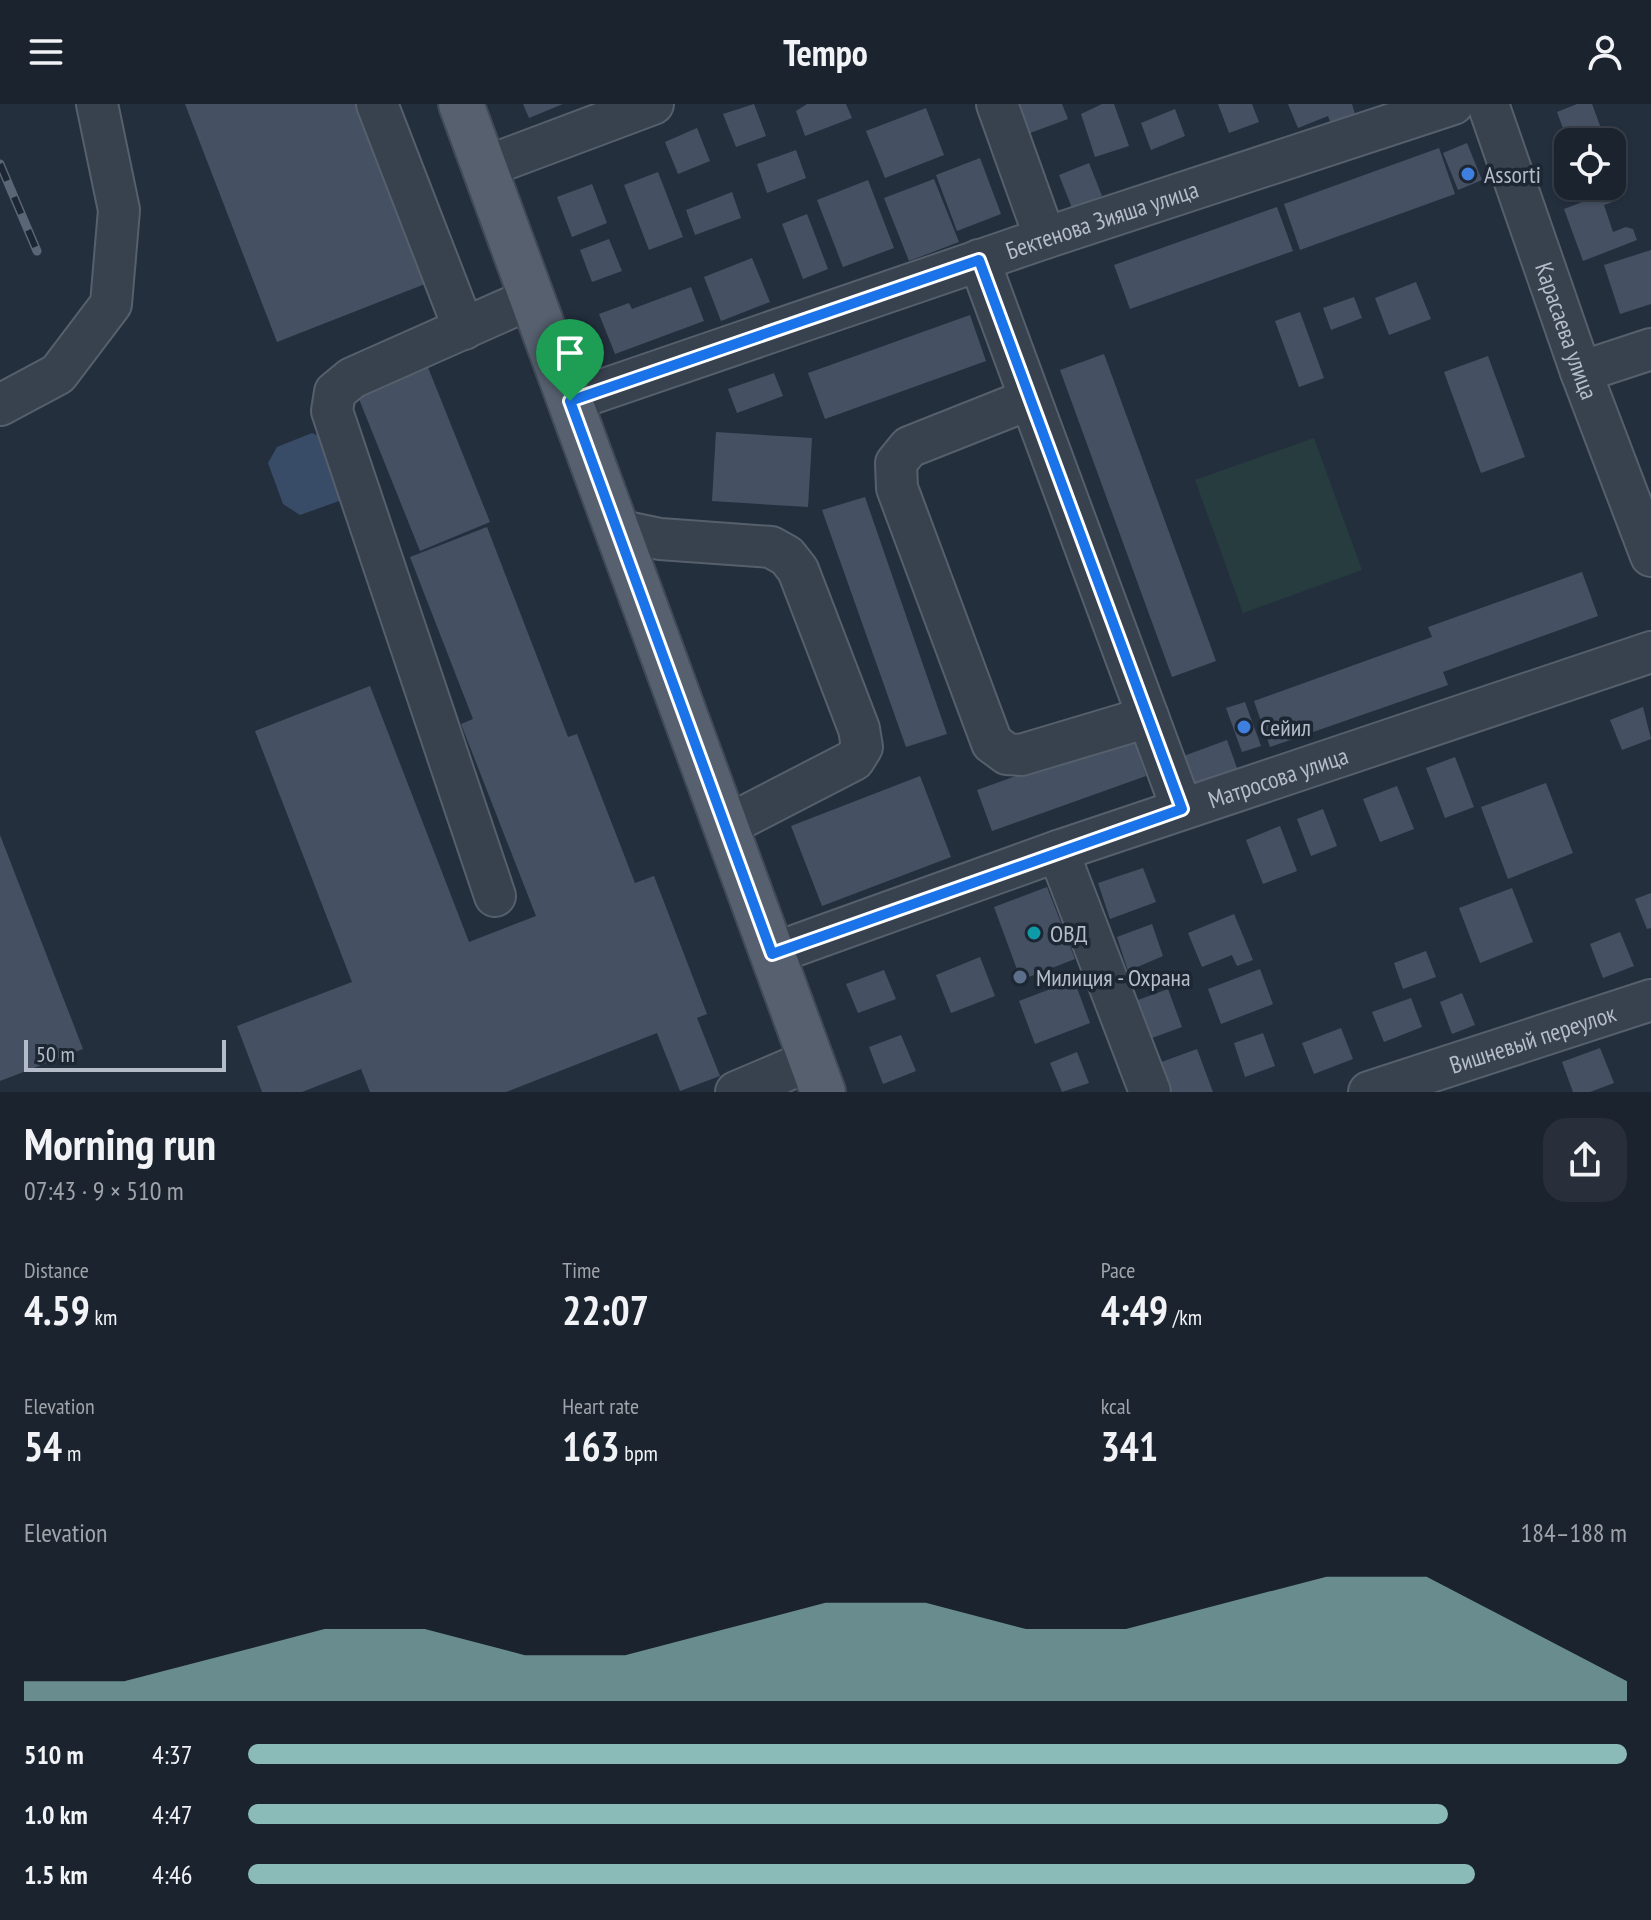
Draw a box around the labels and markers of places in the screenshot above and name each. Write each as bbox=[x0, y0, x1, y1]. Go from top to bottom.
place label: Assorti bbox=[1484, 159, 1541, 190]
marker: Assorti bbox=[1459, 165, 1477, 183]
pin bbox=[536, 319, 604, 401]
place label: Сейил bbox=[1260, 712, 1311, 743]
marker: Сейил bbox=[1235, 718, 1253, 736]
place label: ОВД bbox=[1050, 918, 1088, 949]
marker: ОВД bbox=[1025, 924, 1043, 942]
place label: Милиция - Охрана bbox=[1036, 962, 1191, 993]
marker: Милиция - Охрана bbox=[1011, 968, 1029, 986]

